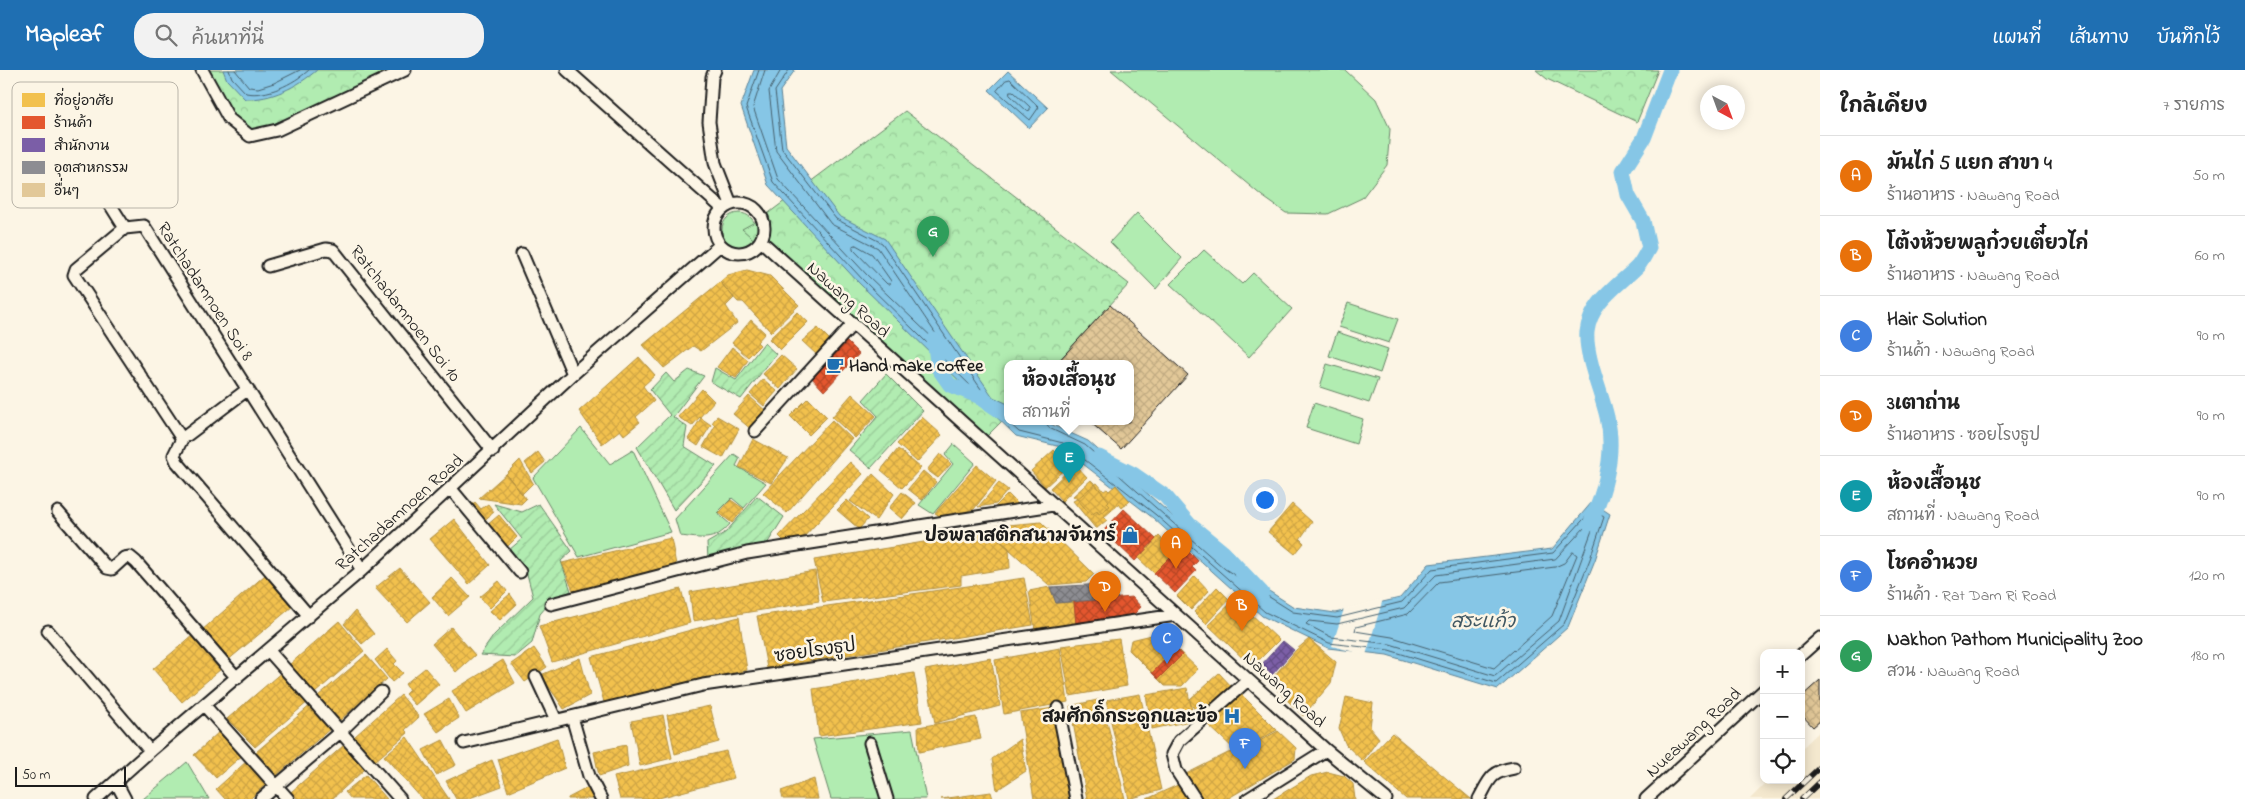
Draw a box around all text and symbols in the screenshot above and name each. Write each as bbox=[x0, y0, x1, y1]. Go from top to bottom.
search box bbox=[134, 13, 484, 58]
text: Mapleaf bbox=[25, 18, 104, 53]
icon: search bbox=[152, 21, 180, 49]
text: ค้นหาที่นี่ bbox=[192, 26, 264, 53]
text: แผนที่ bbox=[1993, 26, 2041, 52]
text: เส้นทาง bbox=[2069, 26, 2129, 52]
text: บันทึกไว้ bbox=[2157, 26, 2220, 52]
legend bbox=[12, 82, 178, 208]
north arrow bbox=[1700, 85, 1745, 130]
text: ที่อยู่อาศัย bbox=[54, 87, 114, 112]
text: ใกล้เคียง bbox=[1840, 92, 1927, 122]
text: 7 รายการ bbox=[2163, 94, 2225, 118]
text: ร้านค้า bbox=[54, 113, 92, 134]
text: สำนักงาน bbox=[54, 136, 109, 157]
text: มันไก่ 5 แยก สาขา 4 bbox=[1887, 151, 2052, 178]
text: อุตสาหกรรม bbox=[54, 158, 128, 179]
text: A bbox=[1851, 164, 1861, 188]
text: 50 m bbox=[2193, 164, 2225, 188]
text: อื่นๆ bbox=[54, 177, 79, 202]
text: ร้านอาหาร · Nawang Road bbox=[1887, 184, 2060, 208]
pin: G bbox=[917, 216, 949, 257]
street label: Ratchadamnoen Soi 8 bbox=[150, 218, 259, 367]
text: โต้งห้วยพลูก๋วยเตี๋ยวไก่ bbox=[1887, 231, 2088, 258]
street label: Ratchadamnoen Soi 10 bbox=[343, 240, 466, 388]
text: B bbox=[1851, 244, 1861, 268]
text: 60 m bbox=[2195, 244, 2225, 268]
street label: Nawang Road bbox=[800, 256, 895, 346]
text: ร้านอาหาร · Nawang Road bbox=[1887, 264, 2060, 288]
text: Hair Solution bbox=[1887, 307, 1987, 334]
text: C bbox=[1852, 324, 1860, 348]
text: 90 m bbox=[2197, 324, 2225, 348]
text: ร้านค้า · Nawang Road bbox=[1887, 340, 2035, 364]
place label: Hand make coffee bbox=[849, 354, 984, 380]
cafe icon: Hand make coffee bbox=[825, 355, 845, 375]
popup bbox=[1004, 360, 1134, 425]
text: ห้องเสื้อนุช bbox=[1022, 368, 1116, 395]
text: 3เตาถ่าน bbox=[1887, 391, 1960, 418]
text: สถานที่ bbox=[1022, 401, 1070, 425]
text: D bbox=[1850, 404, 1862, 428]
text: 90 m bbox=[2197, 404, 2225, 428]
text: ร้านอาหาร · ซอยโรงธูป bbox=[1887, 424, 2040, 448]
pin: E bbox=[1053, 442, 1085, 483]
street label: Ratchadamnoen Road bbox=[330, 449, 470, 578]
text: ห้องเสื้อนุช bbox=[1887, 471, 1981, 498]
text: E bbox=[1851, 484, 1861, 508]
text: 90 m bbox=[2197, 484, 2225, 508]
your location bbox=[1252, 487, 1278, 513]
text: สถานที่ · Nawang Road bbox=[1887, 504, 2039, 528]
place label: ปอพลาสติกสนามจันทร์ bbox=[924, 522, 1116, 550]
shop icon: ปอพลาสติกสนามจันทร์ bbox=[1120, 525, 1140, 545]
pin: A bbox=[1160, 528, 1192, 569]
text: โชคอำนวย bbox=[1887, 551, 1978, 578]
text: F bbox=[1851, 564, 1861, 588]
text: 120 m bbox=[2189, 564, 2225, 588]
pin: D bbox=[1089, 571, 1121, 612]
text: ร้านค้า · Rat Dam Ri Road bbox=[1887, 584, 2056, 608]
pin: B bbox=[1226, 590, 1258, 631]
water label: สระแก้ว bbox=[1451, 608, 1517, 636]
pin: C bbox=[1151, 623, 1183, 664]
text: Nakhon Pathom Municipality Zoo bbox=[1887, 627, 2143, 654]
street label: ซอยโรงธูป bbox=[772, 631, 858, 671]
text: G bbox=[1851, 644, 1861, 668]
text: 180 m bbox=[2191, 644, 2225, 668]
street label: Nawang Road bbox=[1236, 646, 1331, 736]
map controls bbox=[1760, 649, 1805, 784]
button: + bbox=[1760, 649, 1805, 694]
text: สวน · Nawang Road bbox=[1887, 660, 2019, 684]
street label: Nueawang Road bbox=[1641, 682, 1749, 785]
button: − bbox=[1760, 694, 1805, 739]
place label: สมศักดิ์กระดูกและข้อ bbox=[1042, 698, 1218, 731]
hospital icon: สมศักดิ์กระดูกและข้อ bbox=[1222, 706, 1242, 726]
pin: F bbox=[1229, 728, 1261, 769]
button: locate bbox=[1760, 739, 1805, 784]
scale bar bbox=[15, 764, 126, 787]
text: 50 m bbox=[22, 765, 50, 786]

